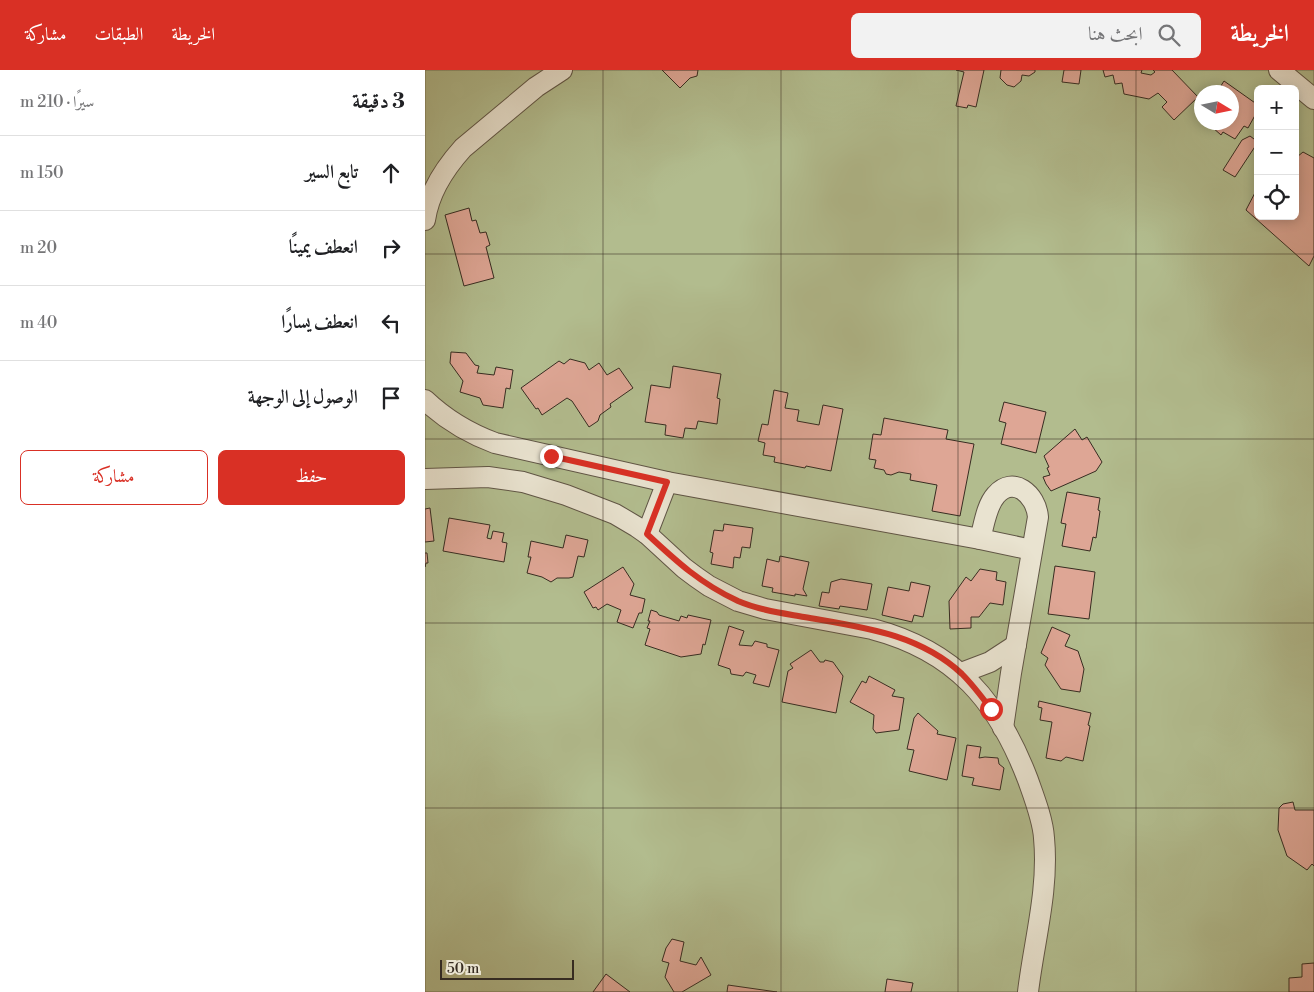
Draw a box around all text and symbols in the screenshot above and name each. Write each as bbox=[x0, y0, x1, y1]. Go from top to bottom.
search box bbox=[851, 13, 1201, 58]
text: الخريطة bbox=[1231, 19, 1289, 49]
icon: search bbox=[1155, 21, 1183, 49]
text: ابحث هنا bbox=[1088, 22, 1143, 46]
text: مشاركة bbox=[25, 23, 66, 46]
text: الطبقات bbox=[94, 23, 143, 46]
text: الخريطة bbox=[171, 23, 215, 46]
north arrow bbox=[1194, 85, 1239, 130]
map controls bbox=[1254, 85, 1299, 220]
button: + bbox=[1254, 85, 1299, 130]
text: 3 دقيقة bbox=[352, 89, 405, 115]
text: سيرًا · 210 m bbox=[20, 92, 94, 112]
button: − bbox=[1254, 130, 1299, 175]
icon: ahead bbox=[377, 159, 405, 187]
text: تابع السير bbox=[305, 160, 358, 184]
text: 150 m bbox=[20, 163, 64, 183]
button: locate bbox=[1254, 175, 1299, 220]
icon: right bbox=[377, 234, 405, 262]
text: انعطف يمينًا bbox=[289, 235, 358, 259]
text: 20 m bbox=[20, 238, 57, 258]
icon: left bbox=[377, 309, 405, 337]
text: انعطف يسارًا bbox=[281, 310, 358, 334]
text: 40 m bbox=[20, 313, 57, 333]
icon: arrive bbox=[377, 384, 405, 412]
text: الوصول إلى الوجهة bbox=[248, 385, 358, 409]
route end bbox=[540, 445, 563, 468]
button: مشاركة bbox=[20, 450, 208, 505]
button: حفظ bbox=[218, 450, 405, 505]
route start bbox=[980, 698, 1003, 721]
scale bar bbox=[440, 957, 574, 980]
text: 50 m bbox=[447, 960, 479, 978]

